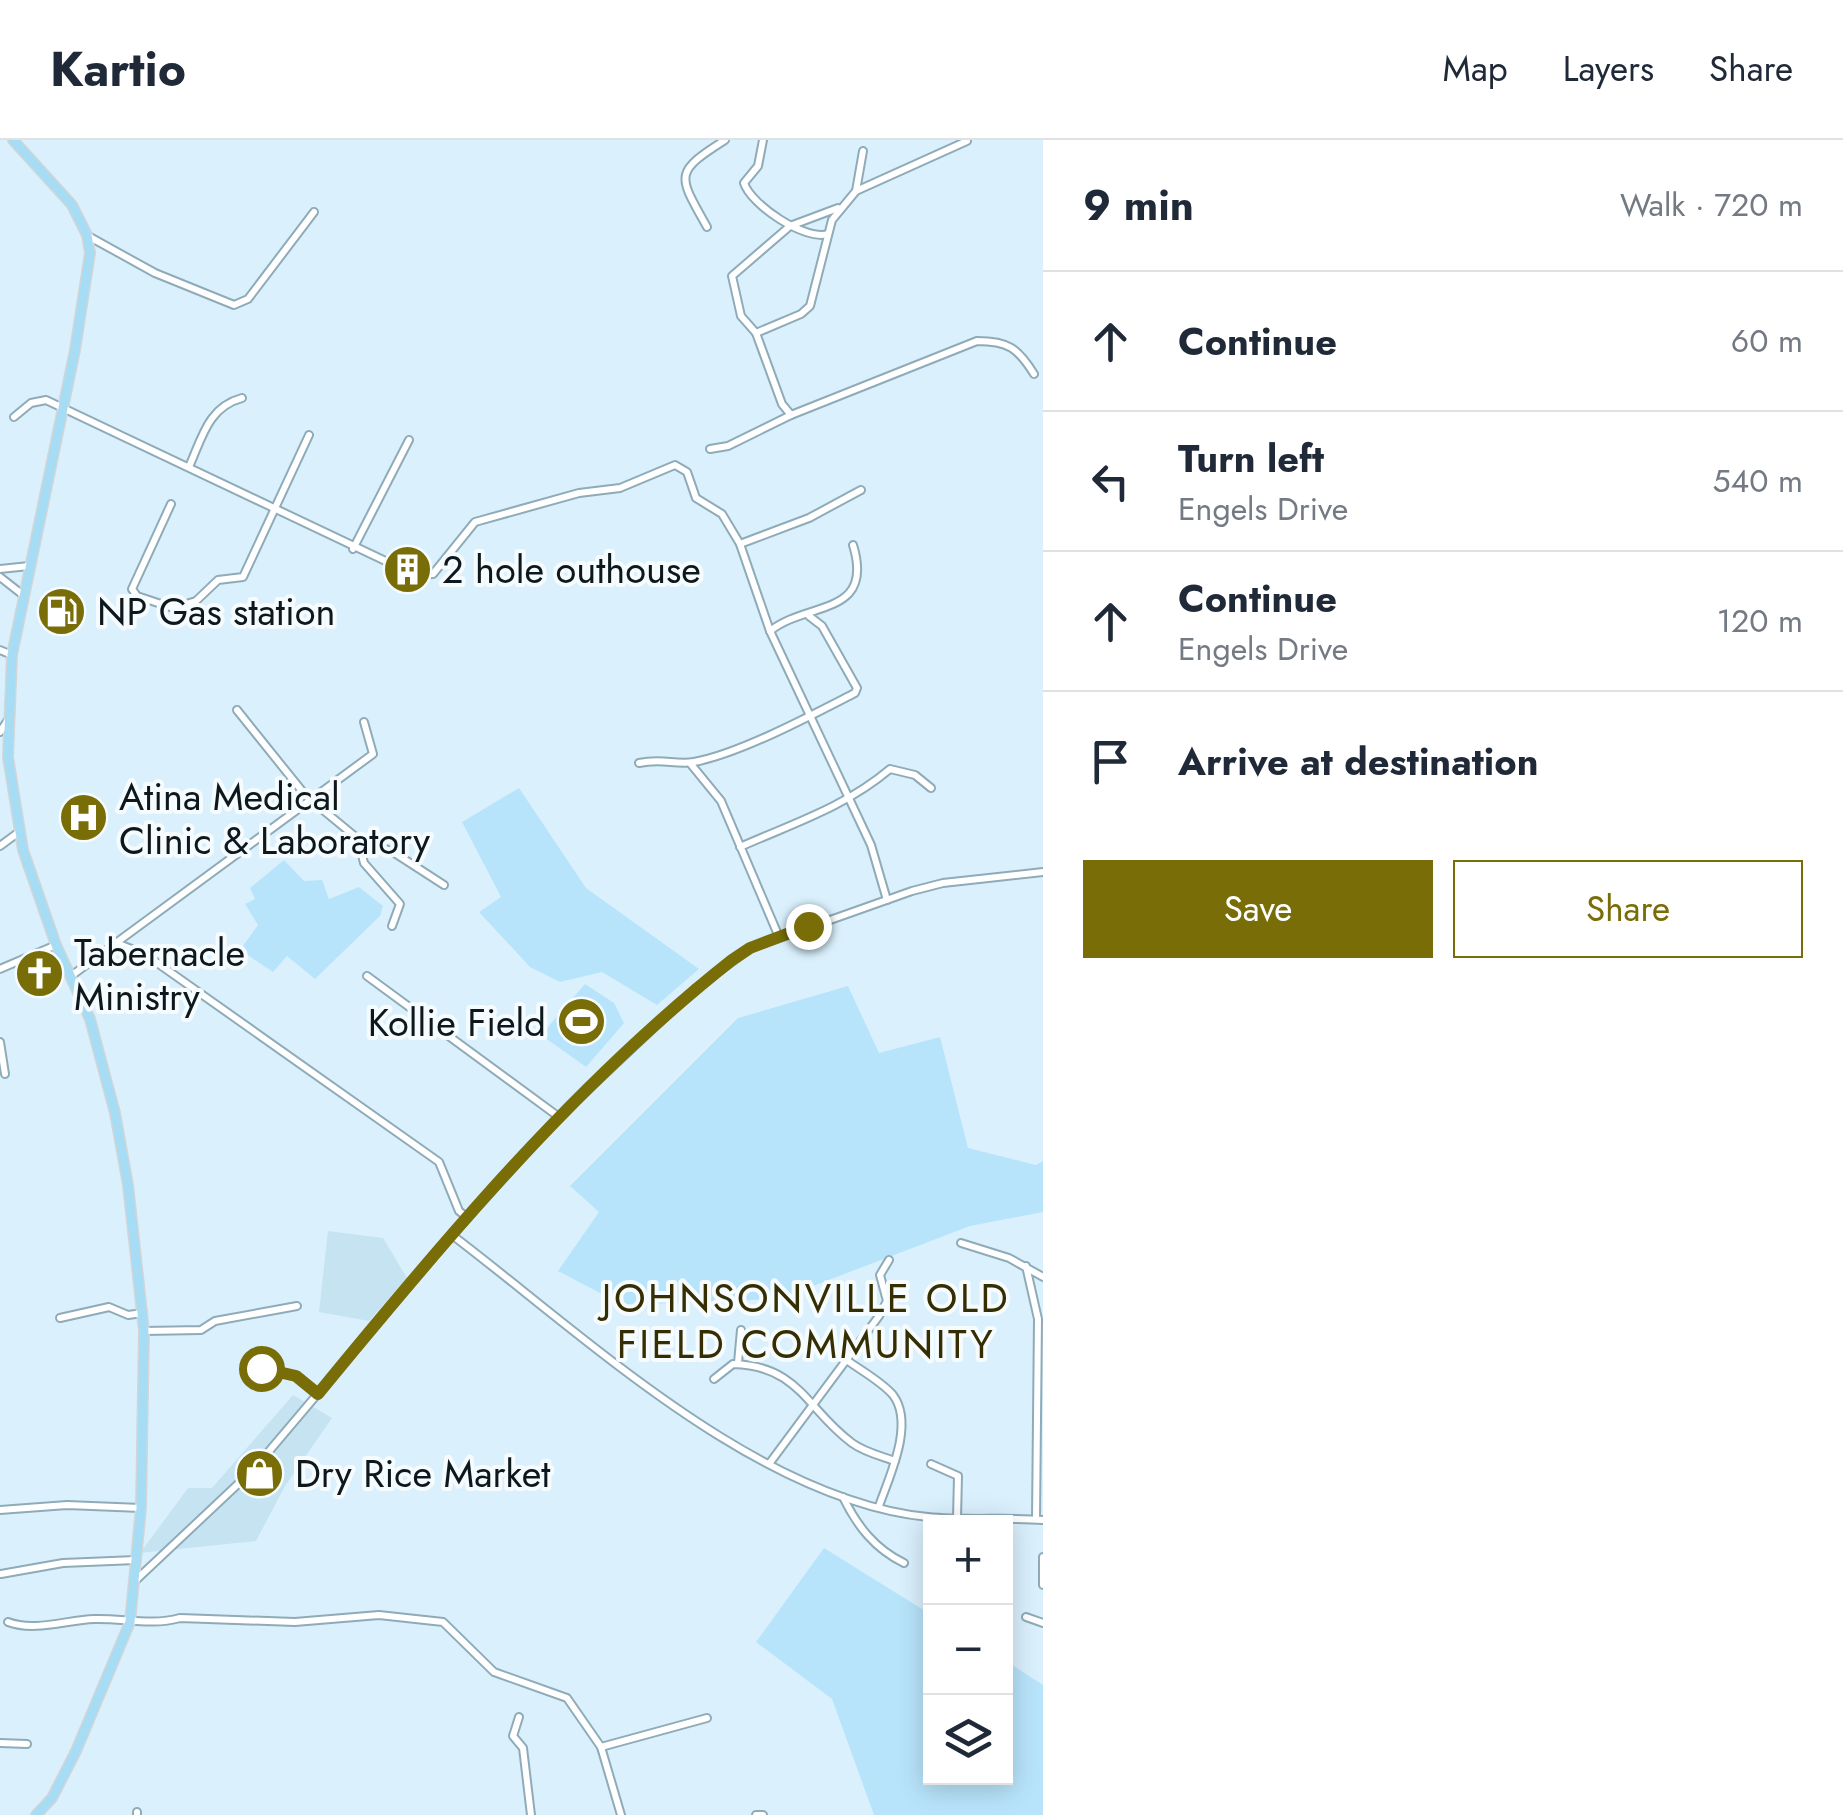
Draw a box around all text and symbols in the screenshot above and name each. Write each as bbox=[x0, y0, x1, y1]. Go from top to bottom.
text: Kartio bbox=[50, 35, 186, 104]
text: Map bbox=[1443, 44, 1508, 94]
text: Layers bbox=[1563, 44, 1654, 94]
text: Share bbox=[1709, 44, 1793, 94]
text: 9 min bbox=[1083, 175, 1194, 236]
text: Walk · 720 m bbox=[1620, 182, 1803, 228]
icon: ahead bbox=[1083, 314, 1138, 369]
text: Continue bbox=[1178, 314, 1337, 369]
text: 60 m bbox=[1731, 318, 1803, 364]
text: Turn left bbox=[1178, 431, 1324, 486]
icon: left bbox=[1083, 454, 1138, 509]
text: 540 m bbox=[1713, 458, 1803, 504]
text: Engels Drive bbox=[1178, 486, 1348, 532]
place label: 2 hole outhouse bbox=[442, 542, 701, 597]
building icon: 2 hole outhouse bbox=[381, 543, 433, 595]
text: Continue bbox=[1178, 571, 1337, 626]
place label: NP Gas station bbox=[97, 584, 336, 639]
fuel station icon: NP Gas station bbox=[36, 585, 88, 637]
icon: ahead bbox=[1083, 594, 1138, 649]
text: 120 m bbox=[1717, 598, 1803, 644]
text: Engels Drive bbox=[1178, 626, 1348, 672]
icon: arrive bbox=[1083, 734, 1138, 789]
text: Arrive at destination bbox=[1178, 734, 1539, 789]
place label: Atina Medical Clinic & Laboratory bbox=[119, 769, 430, 868]
hospital icon: Atina Medical Clinic & Laboratory bbox=[58, 792, 110, 844]
button: Save bbox=[1083, 860, 1433, 958]
button: Share bbox=[1453, 860, 1803, 958]
route end bbox=[786, 904, 832, 950]
place label: Tabernacle Ministry bbox=[74, 925, 245, 1024]
church icon: Tabernacle Ministry bbox=[13, 948, 65, 1000]
place label: Kollie Field bbox=[368, 995, 546, 1050]
sports icon: Kollie Field bbox=[555, 996, 607, 1048]
district label: JOHNSONVILLE OLD FIELD COMMUNITY bbox=[597, 1269, 1010, 1373]
route start bbox=[239, 1346, 285, 1392]
place label: Dry Rice Market bbox=[295, 1446, 550, 1501]
shop icon: Dry Rice Market bbox=[234, 1447, 286, 1499]
map controls bbox=[923, 1515, 1013, 1785]
button: + bbox=[923, 1515, 1013, 1605]
button: − bbox=[923, 1605, 1013, 1695]
button: layers bbox=[923, 1695, 1013, 1785]

